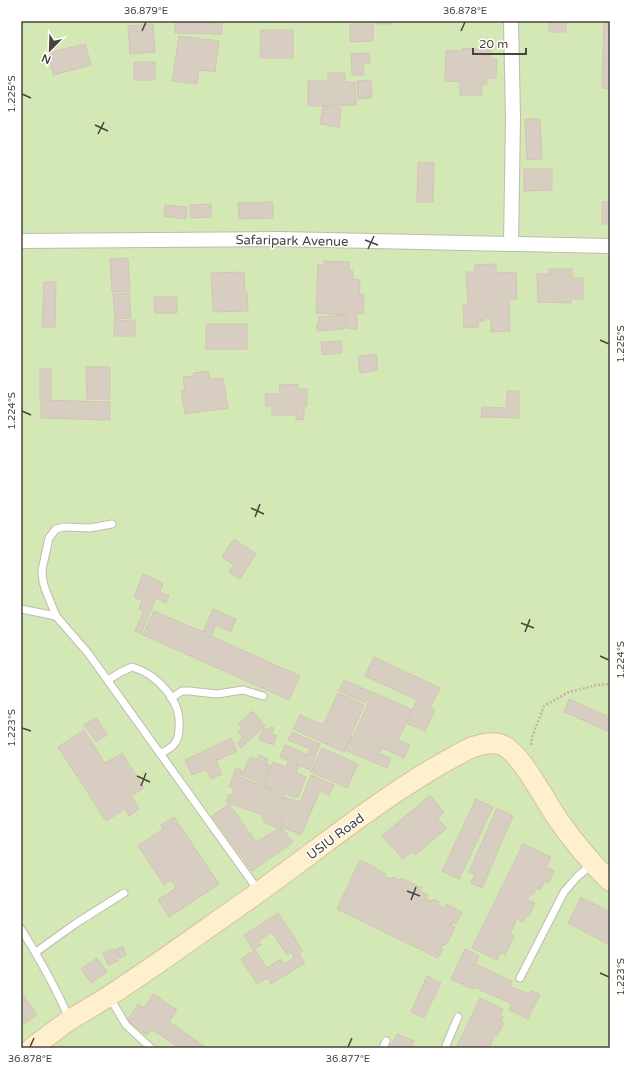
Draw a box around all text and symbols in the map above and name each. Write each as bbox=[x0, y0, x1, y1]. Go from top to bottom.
text: 36.879°E bbox=[124, 5, 168, 17]
text: 36.878°E bbox=[443, 5, 487, 17]
north arrow bbox=[30, 30, 70, 70]
scale bar bbox=[473, 30, 526, 56]
text: 20 m bbox=[479, 37, 508, 51]
text: N bbox=[40, 51, 53, 66]
text: 1.225°S bbox=[6, 75, 18, 113]
street label: Safaripark Avenue bbox=[235, 232, 349, 250]
text: 1.225°S bbox=[615, 325, 627, 363]
text: 1.224°S bbox=[6, 392, 18, 430]
text: 1.224°S bbox=[615, 641, 627, 679]
text: 1.223°S bbox=[6, 709, 18, 747]
street label: USIU Road bbox=[304, 810, 367, 863]
text: 1.223°S bbox=[615, 958, 627, 996]
text: 36.878°E bbox=[8, 1053, 52, 1065]
text: 36.877°E bbox=[326, 1053, 370, 1065]

